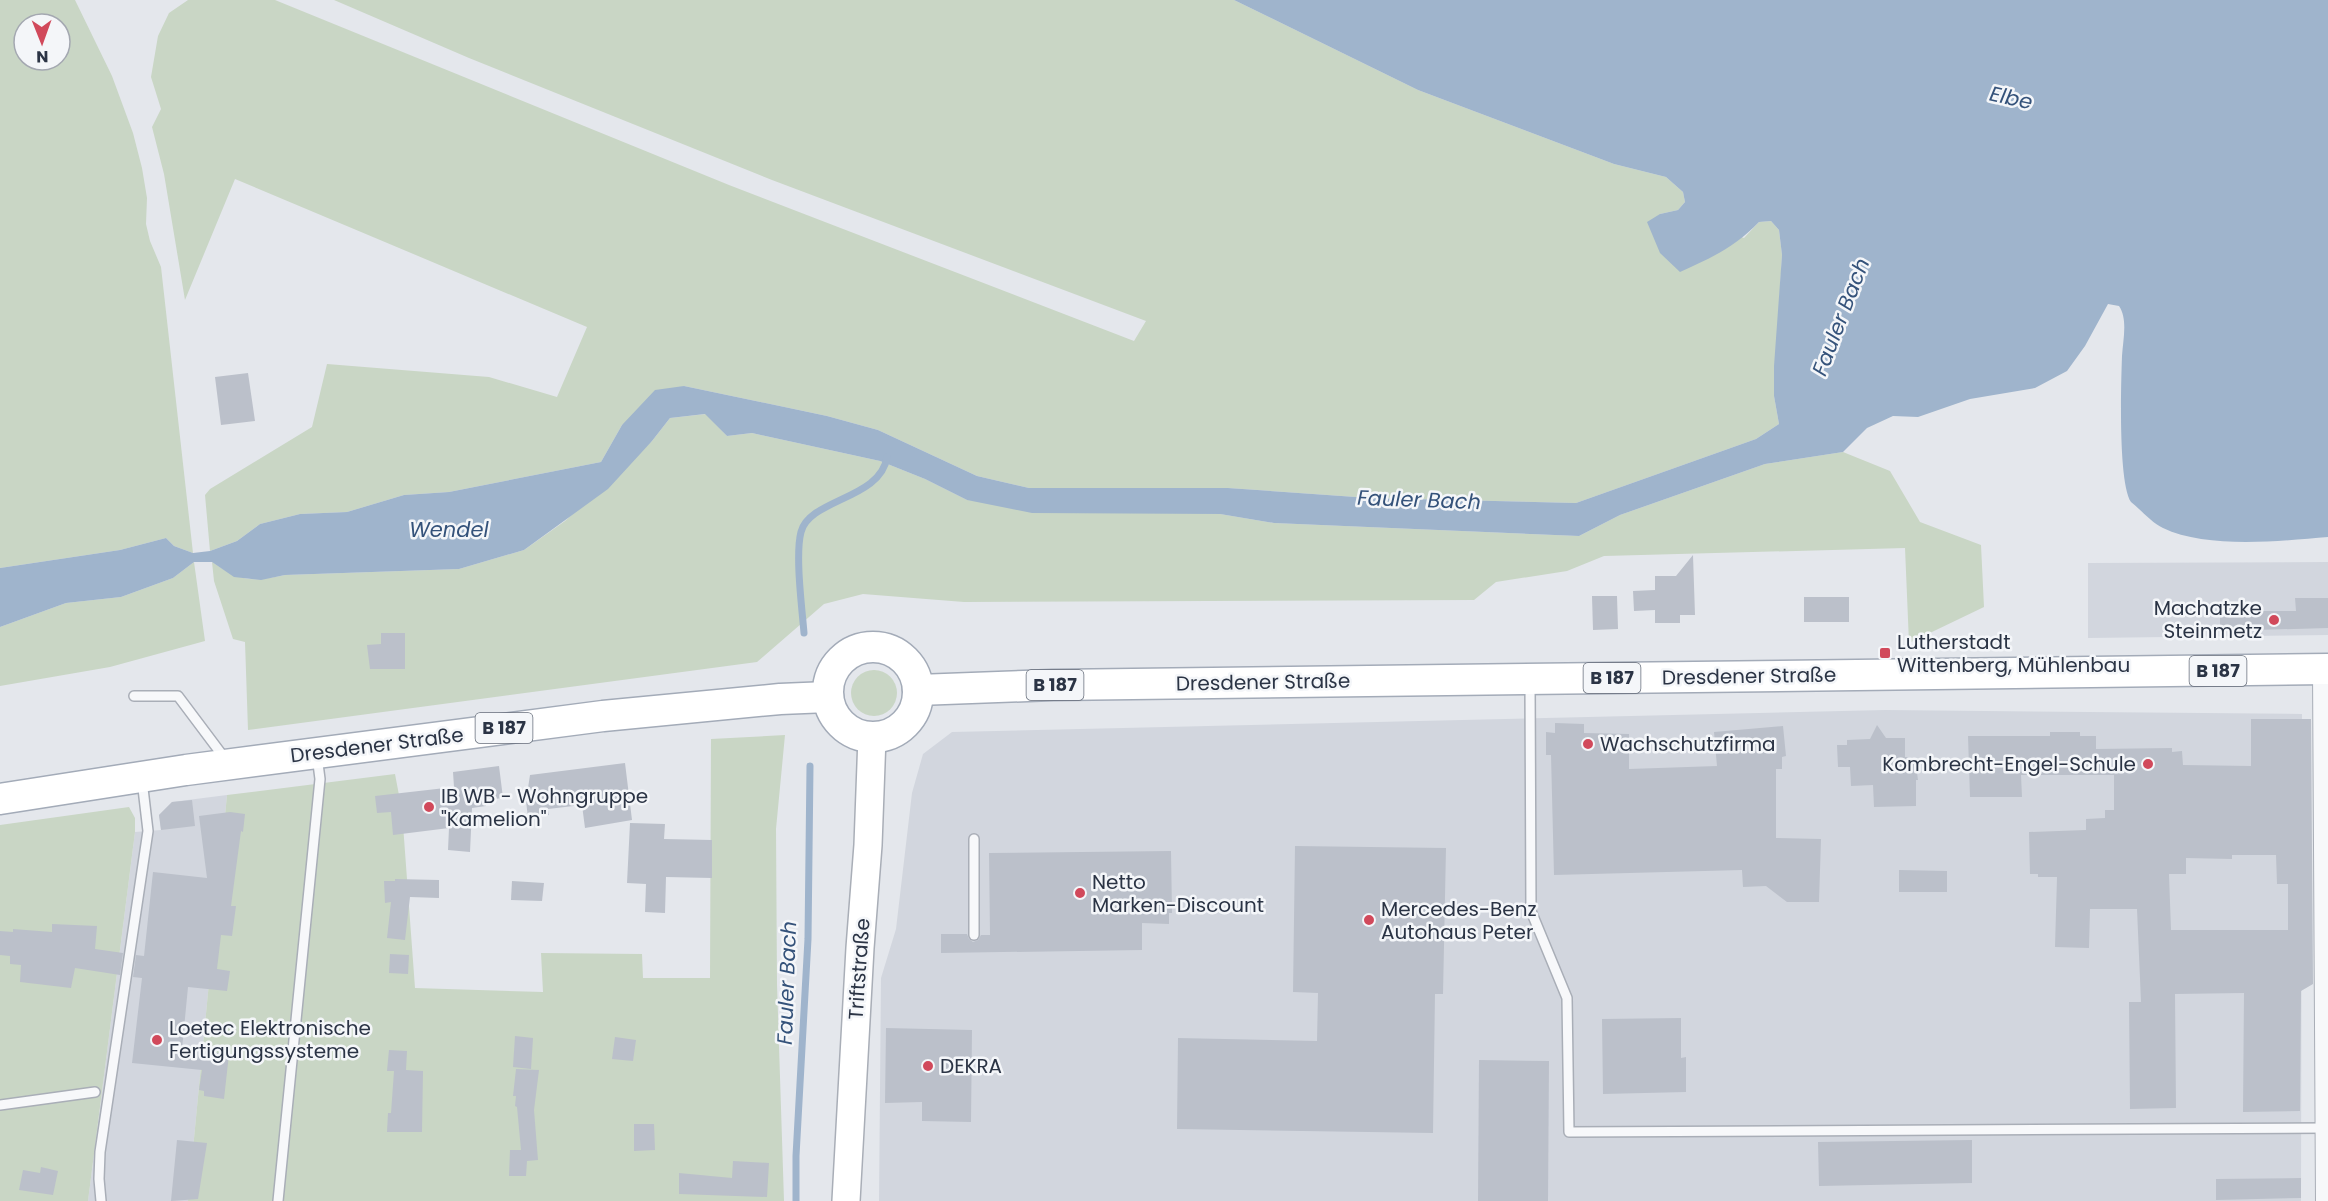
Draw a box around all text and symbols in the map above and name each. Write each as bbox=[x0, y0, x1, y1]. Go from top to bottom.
north arrow bbox=[12, 12, 72, 72]
text: N bbox=[36, 45, 48, 68]
water label: Elbe bbox=[1987, 79, 2035, 116]
water label: Fauler Bach bbox=[1805, 254, 1876, 380]
water label: Fauler Bach bbox=[1357, 483, 1481, 516]
water label: Wendel bbox=[409, 515, 489, 544]
place label: Machatzke Steinmetz bbox=[2154, 594, 2262, 645]
marker: Machatzke Steinmetz bbox=[2267, 613, 2281, 627]
place label: Lutherstadt Wittenberg, Mühlenbau bbox=[1897, 628, 2130, 679]
marker: Lutherstadt Wittenberg, Mühlenbau bbox=[1878, 646, 1892, 660]
road number: B 187 bbox=[2190, 656, 2246, 686]
street label: Dresdener Straße bbox=[1662, 660, 1836, 692]
road number: B 187 bbox=[1584, 663, 1640, 693]
street label: Dresdener Straße bbox=[1176, 666, 1350, 698]
road number: B 187 bbox=[1026, 670, 1084, 700]
road number: B 187 bbox=[476, 713, 532, 743]
street label: Dresdener Straße bbox=[289, 720, 465, 770]
place label: Wachschutzfirma bbox=[1600, 730, 1776, 758]
marker: Wachschutzfirma bbox=[1581, 737, 1595, 751]
place label: Kombrecht-Engel-Schule bbox=[1882, 750, 2136, 778]
marker: Kombrecht-Engel-Schule bbox=[2141, 757, 2155, 771]
place label: IB WB - Wohngruppe "Kamelion" bbox=[441, 782, 648, 833]
marker: IB WB - Wohngruppe "Kamelion" bbox=[422, 800, 436, 814]
place label: Netto Marken-Discount bbox=[1092, 868, 1264, 919]
marker: Netto Marken-Discount bbox=[1073, 886, 1087, 900]
place label: Mercedes-Benz Autohaus Peter bbox=[1381, 895, 1537, 946]
marker: Mercedes-Benz Autohaus Peter bbox=[1362, 913, 1376, 927]
street label: Triftstraße bbox=[841, 917, 877, 1021]
water label: Fauler Bach bbox=[770, 921, 803, 1045]
place label: Loetec Elektronische Fertigungssysteme bbox=[169, 1014, 371, 1065]
marker: Loetec Elektronische Fertigungssysteme bbox=[150, 1033, 164, 1047]
place label: DEKRA bbox=[940, 1052, 1002, 1080]
marker: DEKRA bbox=[921, 1059, 935, 1073]

